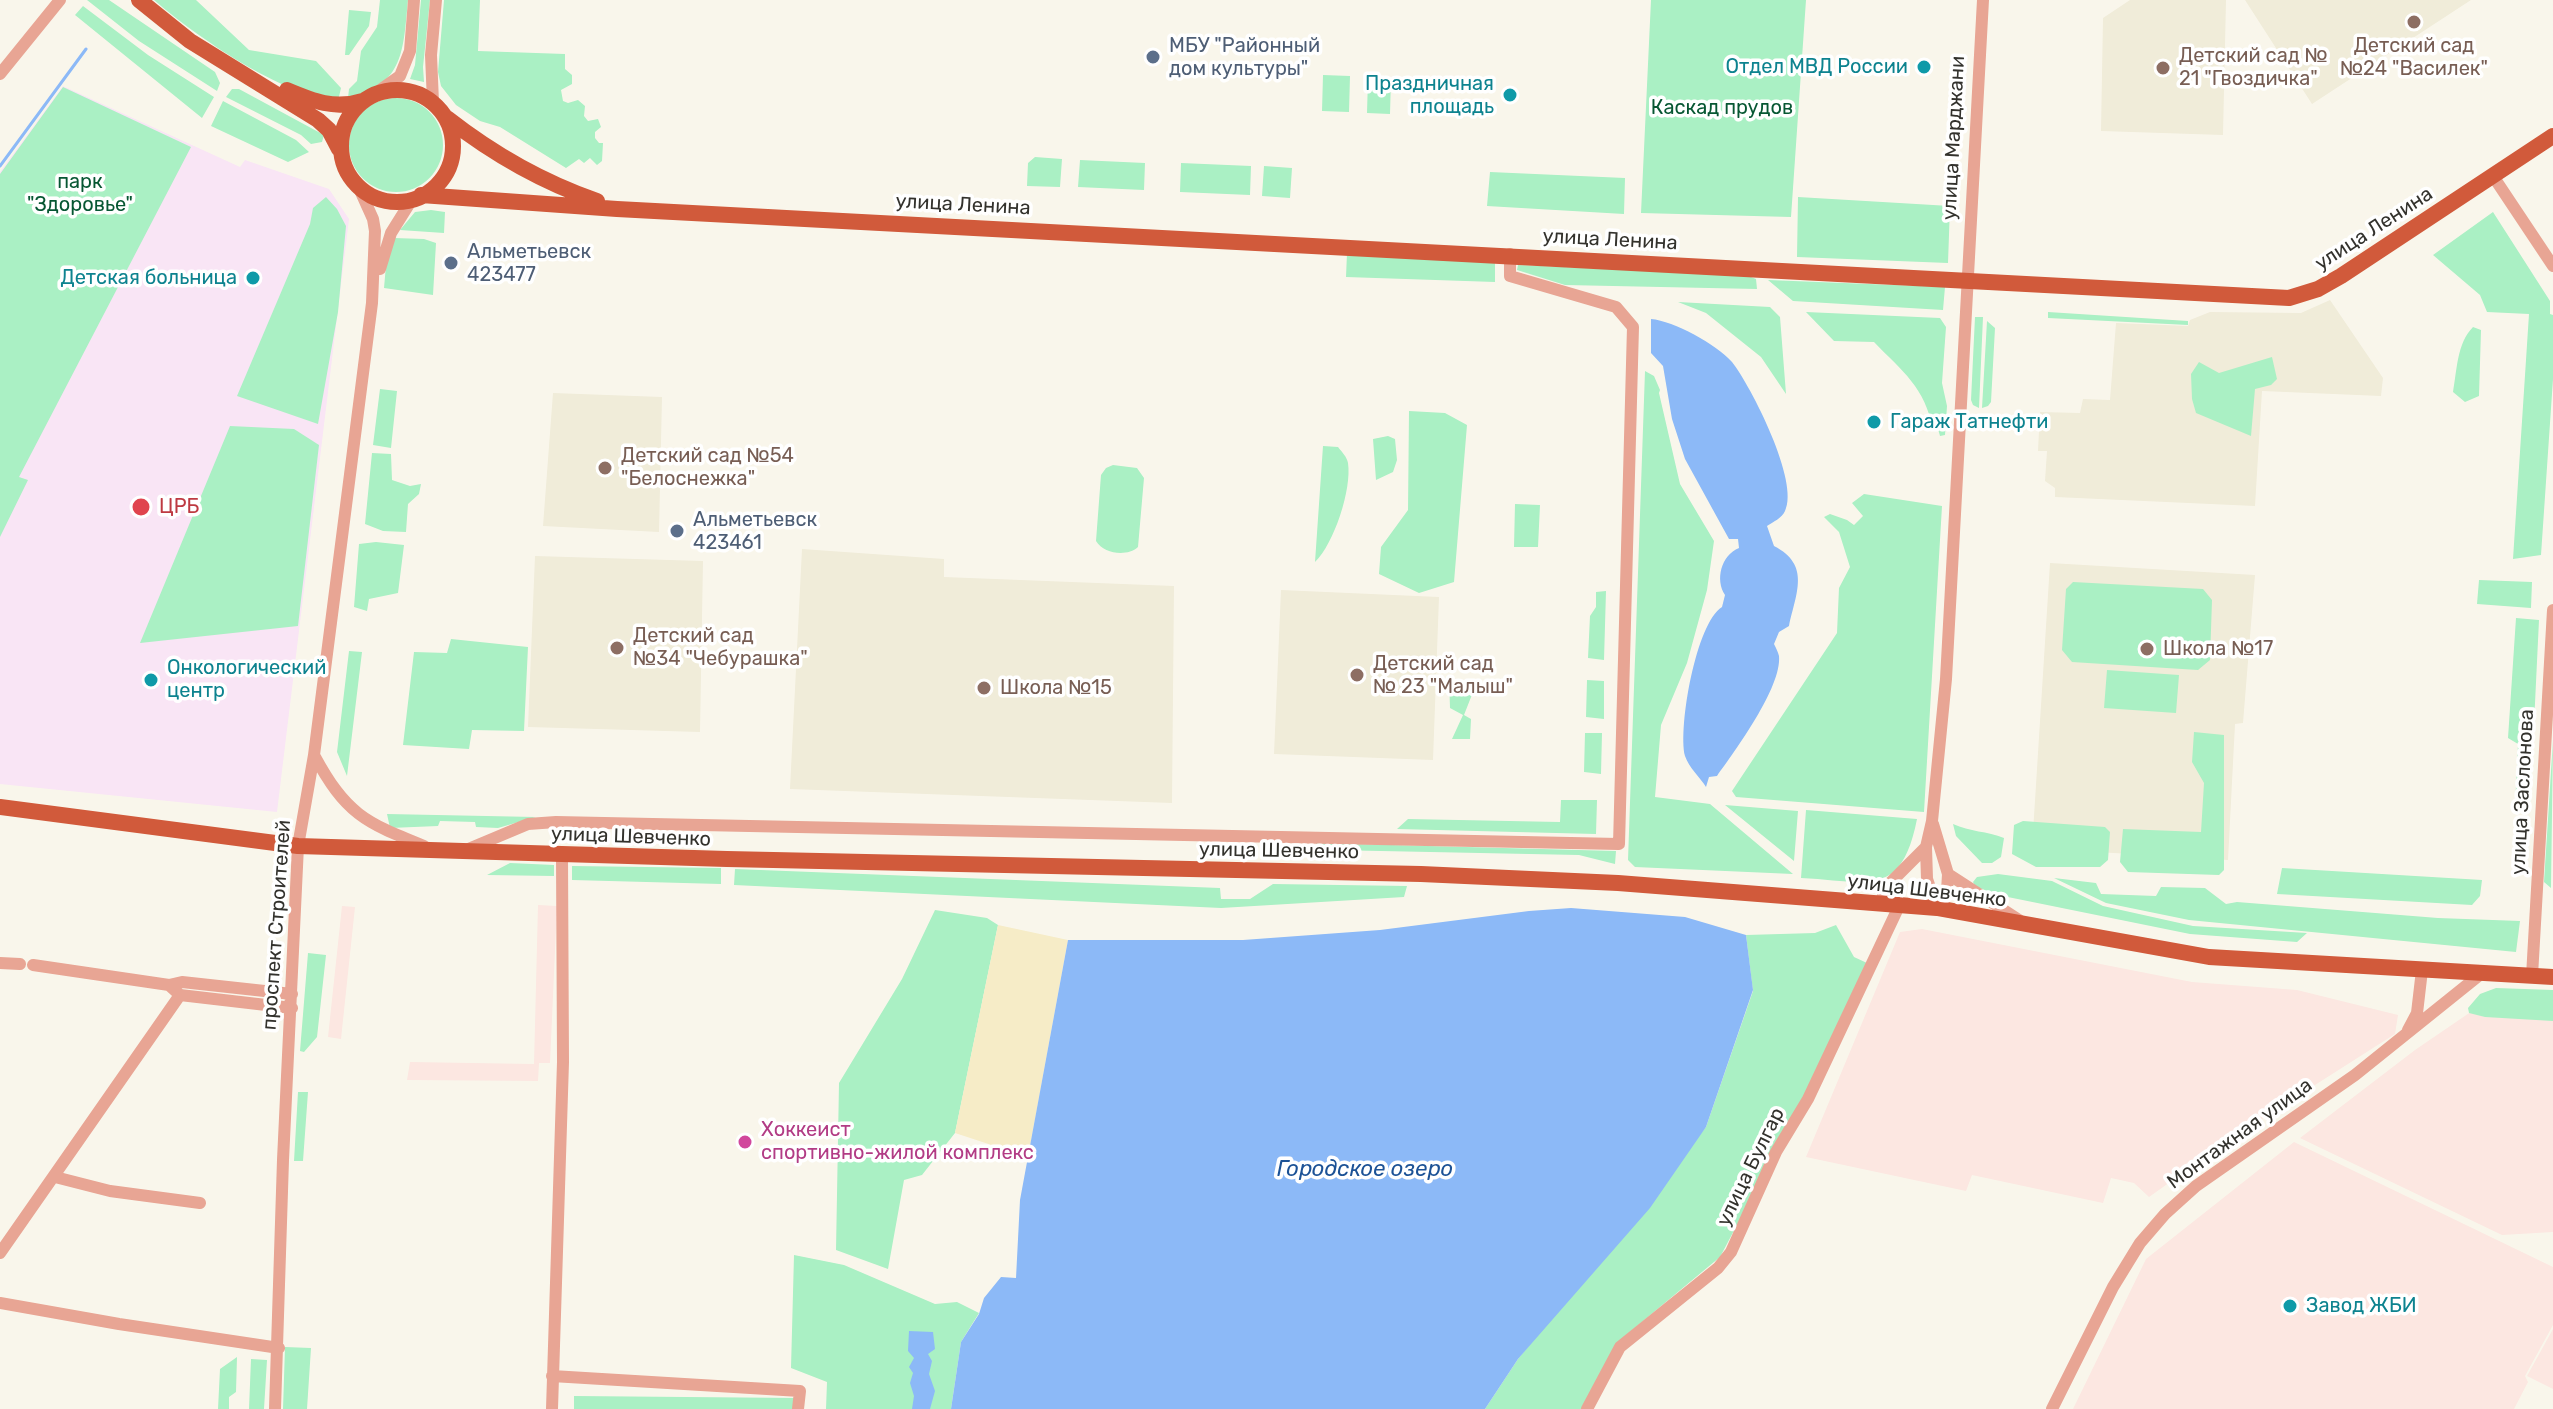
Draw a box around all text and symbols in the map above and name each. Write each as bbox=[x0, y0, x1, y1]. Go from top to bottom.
marker: Детский сад №24 "Василек" bbox=[2405, 13, 2423, 31]
place label: МБУ "Районный дом культуры" bbox=[1169, 34, 1320, 81]
place label: Детский сад №24 "Василек" bbox=[2340, 34, 2488, 81]
place label: Детский сад № 21 "Гвоздичка" bbox=[2179, 44, 2328, 91]
marker: МБУ "Районный дом культуры" bbox=[1144, 48, 1162, 66]
place label: Отдел МВД России bbox=[1726, 55, 1908, 79]
street label: улица Марджани bbox=[1938, 55, 1970, 221]
marker: Отдел МВД России bbox=[1915, 58, 1933, 76]
marker: Детский сад № 21 "Гвоздичка" bbox=[2154, 59, 2172, 77]
place label: Праздничная площадь bbox=[1365, 72, 1494, 119]
marker: Праздничная площадь bbox=[1501, 86, 1519, 104]
park label: Каскад прудов bbox=[1651, 96, 1793, 120]
park label: парк "Здоровье" bbox=[27, 170, 133, 217]
street label: улица Ленина bbox=[2311, 182, 2437, 276]
street label: улица Ленина bbox=[895, 189, 1031, 221]
street label: улица Ленина bbox=[1542, 224, 1678, 256]
place label: Альметьевск 423477 bbox=[467, 240, 591, 287]
marker: Альметьевск 423477 bbox=[442, 254, 460, 272]
place label: Детская больница bbox=[61, 266, 237, 290]
marker: Детская больница bbox=[244, 269, 262, 287]
place label: Гараж Татнефти bbox=[1890, 410, 2048, 434]
marker: Гараж Татнефти bbox=[1865, 413, 1883, 431]
place label: Детский сад №54 "Белоснежка" bbox=[621, 444, 794, 491]
marker: Детский сад №54 "Белоснежка" bbox=[596, 459, 614, 477]
place label: ЦРБ bbox=[159, 495, 199, 519]
marker: ЦРБ bbox=[130, 496, 152, 518]
place label: Альметьевск 423461 bbox=[693, 508, 817, 555]
marker: Альметьевск 423461 bbox=[668, 522, 686, 540]
place label: Детский сад №34 "Чебурашка" bbox=[633, 624, 808, 671]
place label: Школа №17 bbox=[2163, 637, 2273, 661]
marker: Детский сад №34 "Чебурашка" bbox=[608, 639, 626, 657]
marker: Школа №17 bbox=[2138, 640, 2156, 658]
place label: Детский сад № 23 "Малыш" bbox=[1373, 652, 1513, 699]
place label: Онкологический центр bbox=[167, 656, 326, 703]
marker: Детский сад № 23 "Малыш" bbox=[1348, 666, 1366, 684]
marker: Онкологический центр bbox=[142, 671, 160, 689]
place label: Школа №15 bbox=[1000, 676, 1112, 700]
marker: Школа №15 bbox=[975, 679, 993, 697]
street label: улица Заслонова bbox=[2507, 709, 2539, 875]
street label: проспект Строителей bbox=[258, 819, 296, 1031]
street label: улица Шевченко bbox=[551, 822, 711, 852]
street label: улица Шевченко bbox=[1199, 838, 1359, 864]
street label: улица Шевченко bbox=[1846, 869, 2008, 913]
street label: Монтажная улица bbox=[2163, 1073, 2317, 1195]
street label: улица Булгар bbox=[1712, 1104, 1790, 1230]
place label: Хоккеист спортивно-жилой комплекс bbox=[761, 1118, 1034, 1165]
marker: Хоккеист спортивно-жилой комплекс bbox=[736, 1133, 754, 1151]
water label: Городское озеро bbox=[1277, 1157, 1453, 1183]
place label: Завод ЖБИ bbox=[2306, 1294, 2417, 1318]
marker: Завод ЖБИ bbox=[2281, 1297, 2299, 1315]

